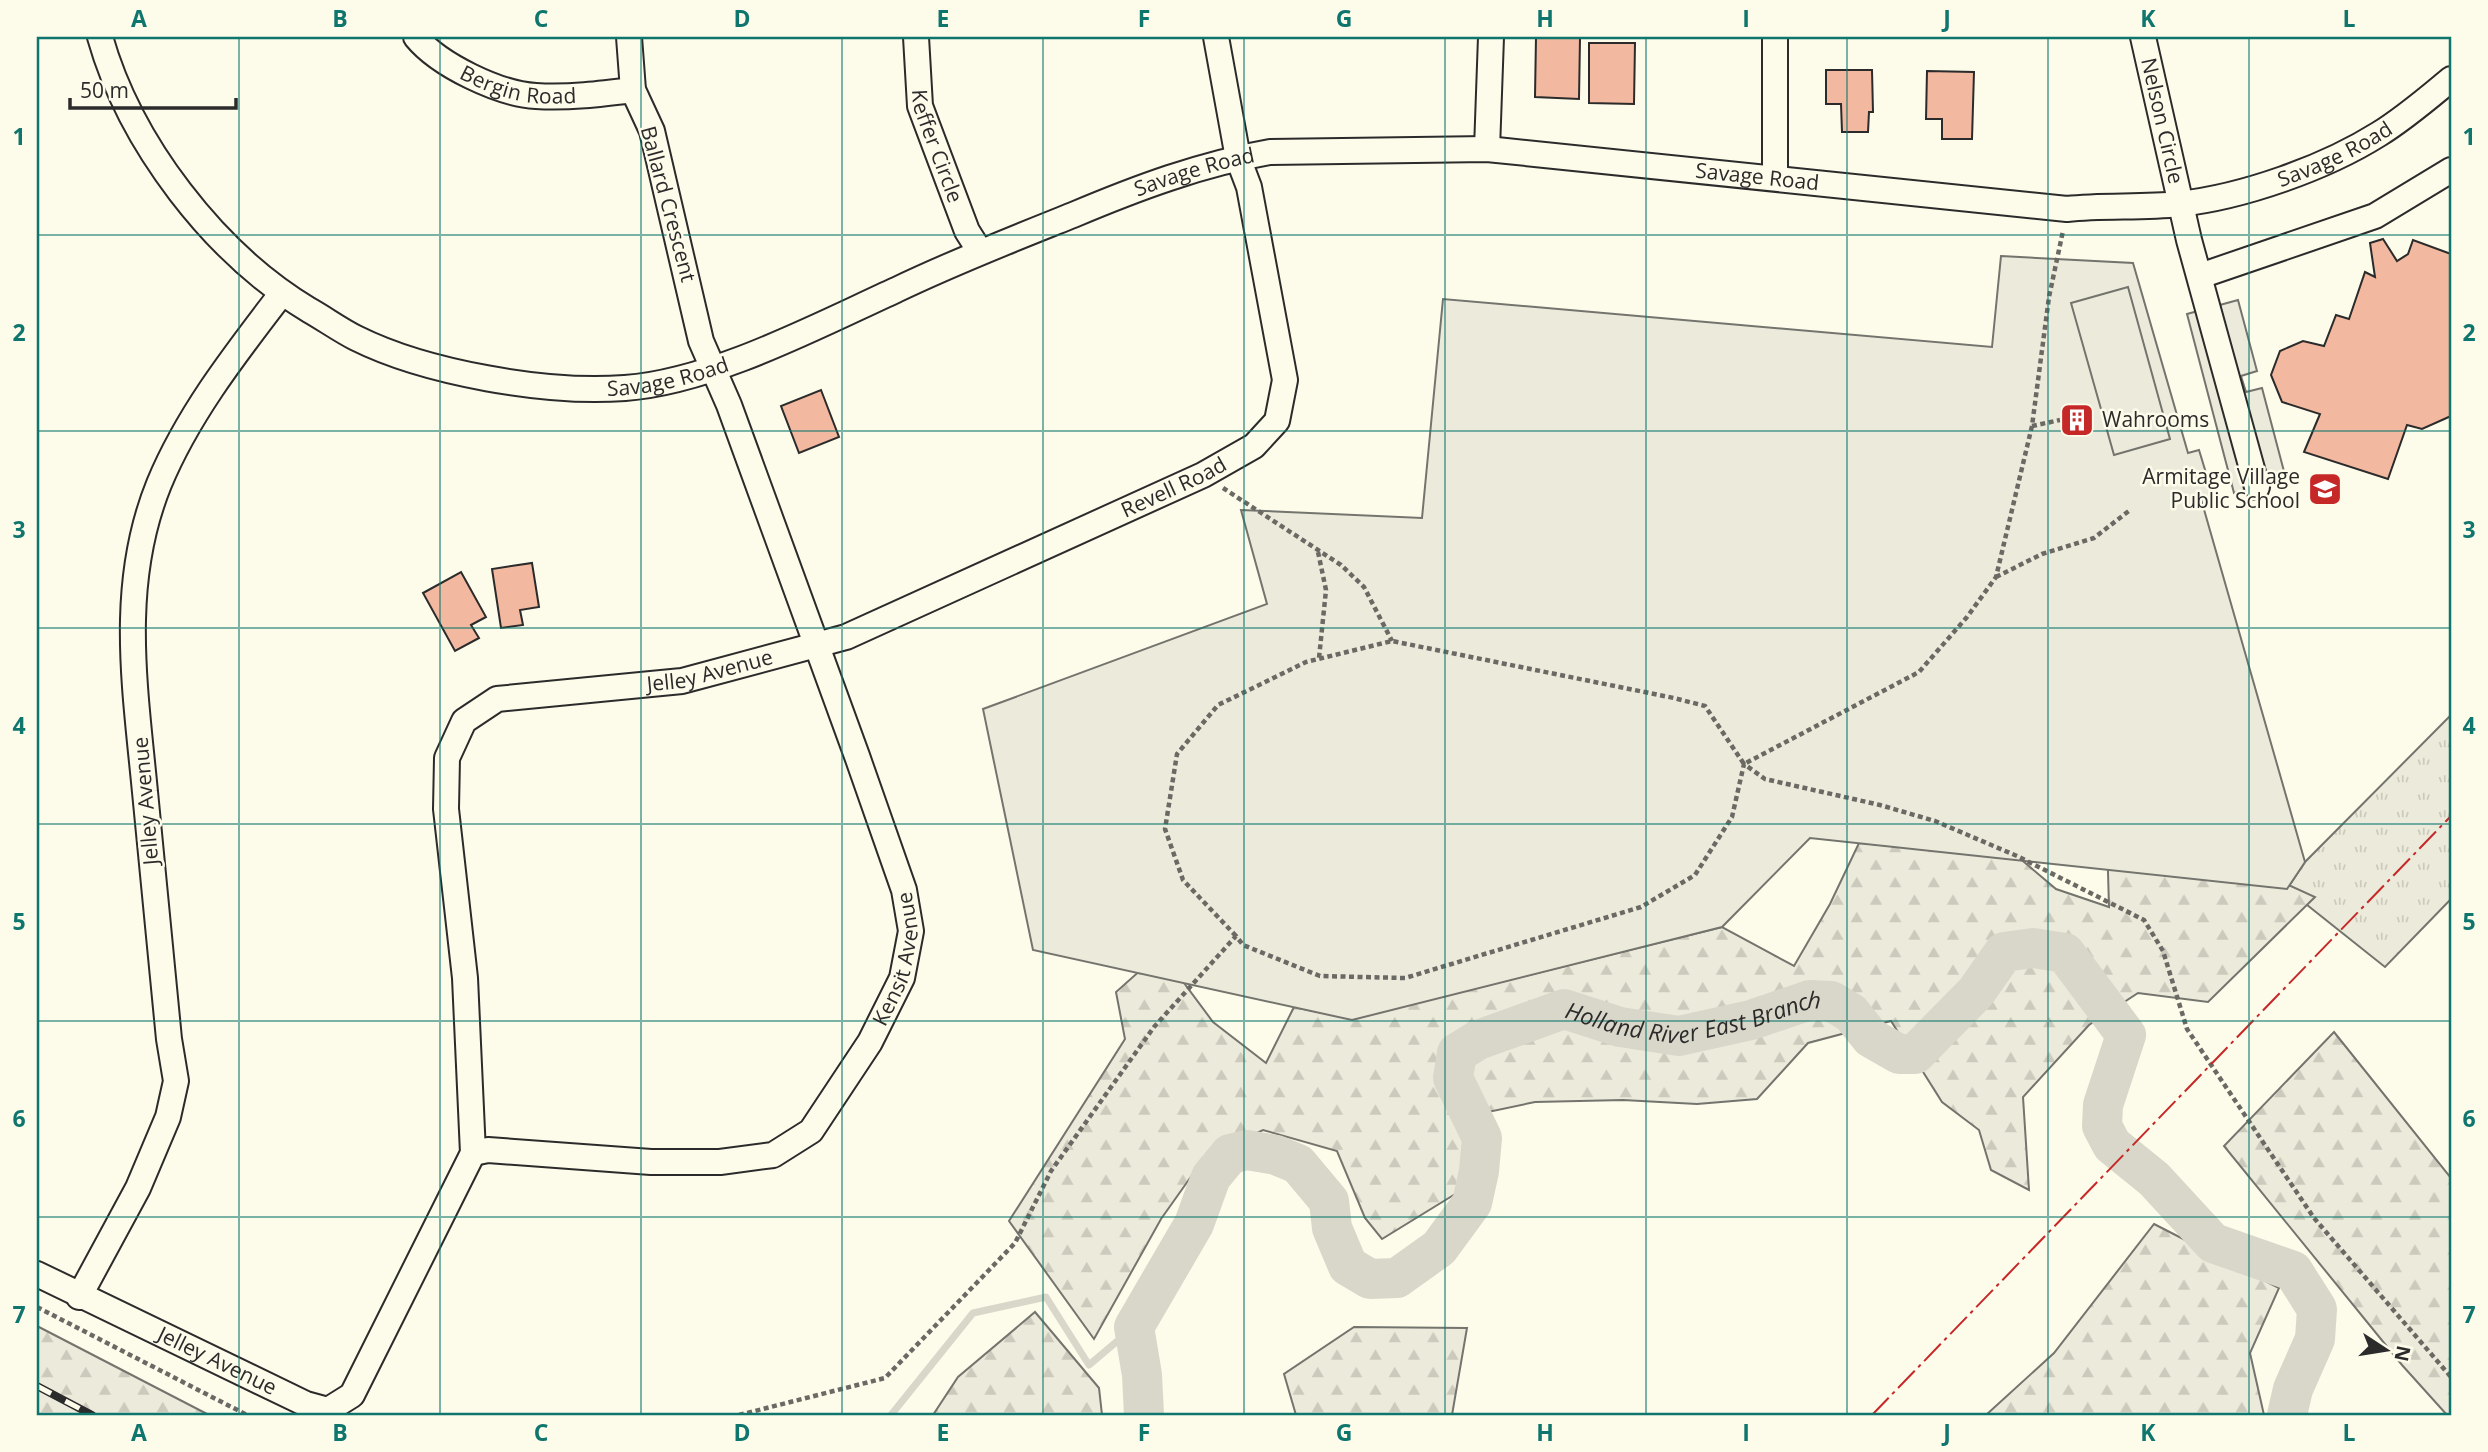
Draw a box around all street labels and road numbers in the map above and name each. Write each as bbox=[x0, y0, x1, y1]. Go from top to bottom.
street label: Nelson Circle bbox=[2135, 55, 2191, 186]
street label: Bergin Road bbox=[456, 58, 577, 110]
street label: Keffer Circle bbox=[906, 89, 970, 206]
street label: Savage Road bbox=[2274, 114, 2397, 193]
street label: Ballard Crescent bbox=[635, 123, 703, 285]
street label: Savage Road bbox=[1130, 140, 1257, 202]
street label: Savage Road bbox=[1694, 156, 1821, 196]
street label: Savage Road bbox=[606, 350, 732, 402]
street label: Revell Road bbox=[1116, 450, 1231, 523]
street label: Jelley Avenue bbox=[643, 642, 776, 698]
street label: Jelley Avenue bbox=[125, 736, 165, 869]
street label: Kensit Avenue bbox=[865, 890, 924, 1030]
street label: Jelley Avenue bbox=[152, 1319, 282, 1401]

